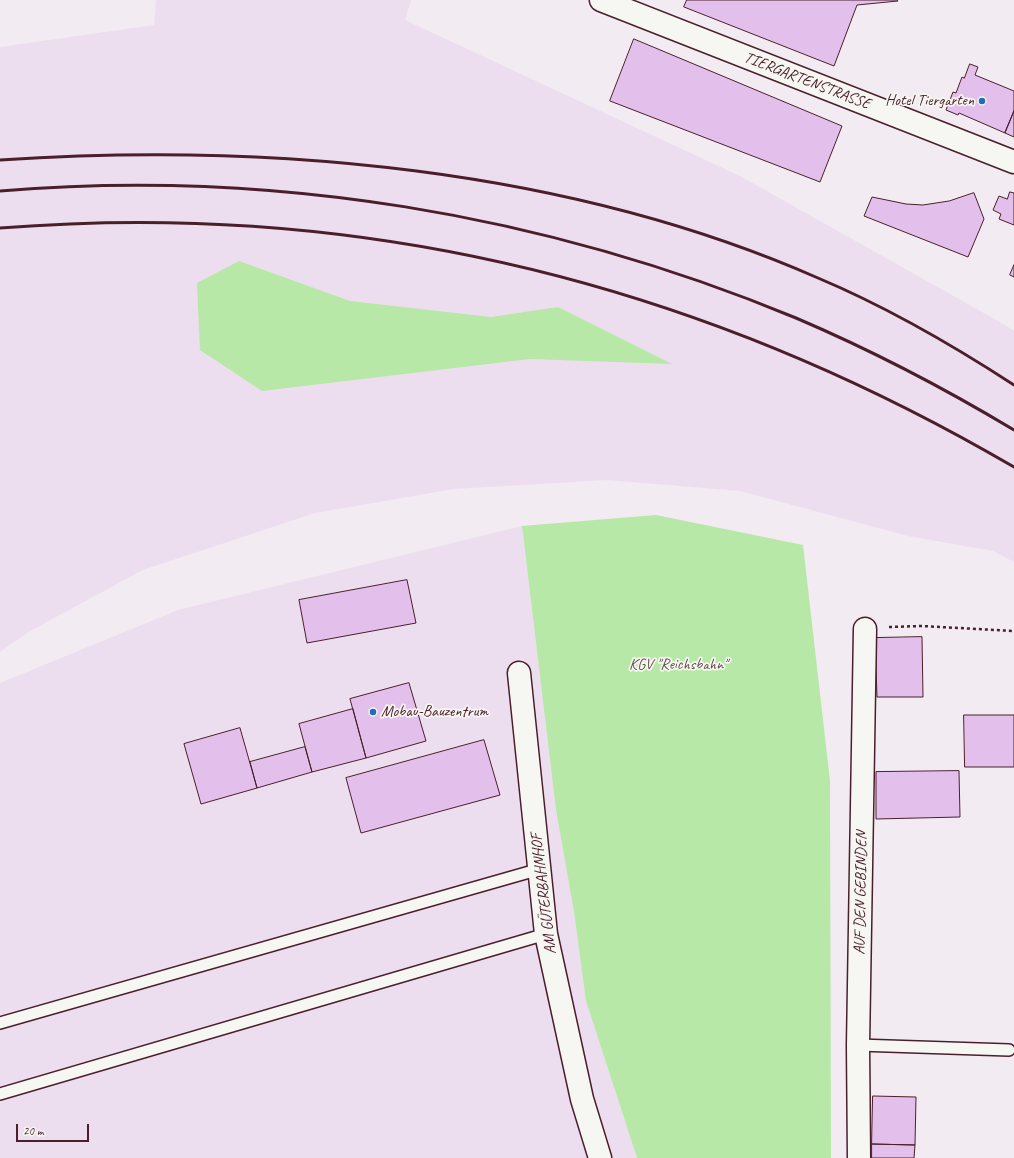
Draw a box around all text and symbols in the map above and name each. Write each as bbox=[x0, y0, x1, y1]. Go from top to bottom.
street label: TIERGARTENSTRASSE bbox=[741, 48, 873, 114]
place label: Hotel Tiergarten bbox=[885, 91, 974, 111]
marker: Hotel Tiergarten bbox=[977, 96, 987, 106]
park label: KGV "Reichsbahn" bbox=[629, 655, 727, 675]
place label: Mobau-Bauzentrum bbox=[381, 702, 488, 722]
marker: Mobau-Bauzentrum bbox=[368, 707, 378, 717]
street label: AUF DEN GEBINDEN bbox=[850, 831, 872, 955]
street label: AM GÜTERBAHNHOF bbox=[527, 833, 561, 955]
scale bar bbox=[18, 1116, 91, 1142]
text: 20 m bbox=[23, 1123, 43, 1139]

